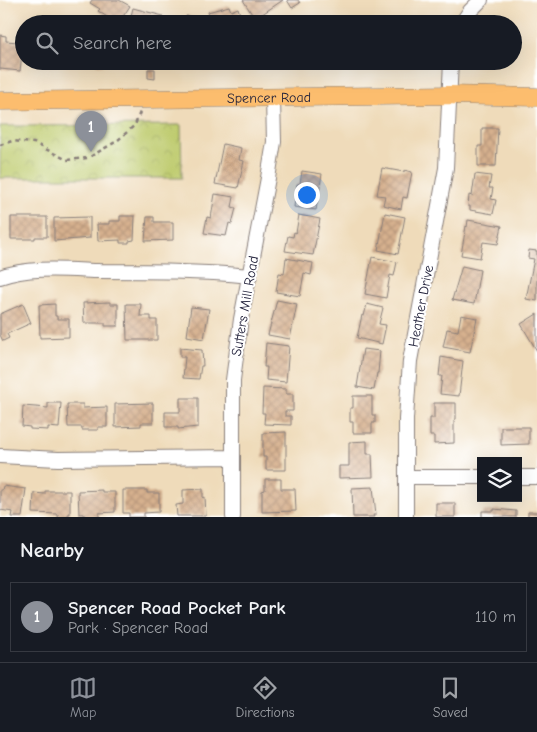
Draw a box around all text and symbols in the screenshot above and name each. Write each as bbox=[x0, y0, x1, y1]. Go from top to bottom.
search box bbox=[15, 15, 522, 70]
icon: search bbox=[33, 29, 61, 57]
text: Search here bbox=[73, 32, 172, 54]
street label: Spencer Road bbox=[227, 88, 311, 106]
pin: 1 bbox=[75, 111, 107, 152]
your location bbox=[294, 182, 320, 208]
street label: Sutters Mill Road bbox=[228, 255, 262, 357]
street label: Heather Drive bbox=[405, 264, 437, 348]
map controls bbox=[477, 457, 522, 502]
button: layers bbox=[477, 457, 522, 502]
text: Nearby bbox=[20, 538, 84, 562]
text: Spencer Road Pocket Park bbox=[68, 597, 285, 619]
text: 1 bbox=[34, 608, 40, 626]
text: 110 m bbox=[475, 608, 516, 626]
text: Park · Spencer Road bbox=[68, 619, 208, 637]
tab: Map bbox=[69, 674, 97, 721]
tab: Directions bbox=[235, 674, 295, 721]
tab: Saved bbox=[433, 674, 468, 721]

